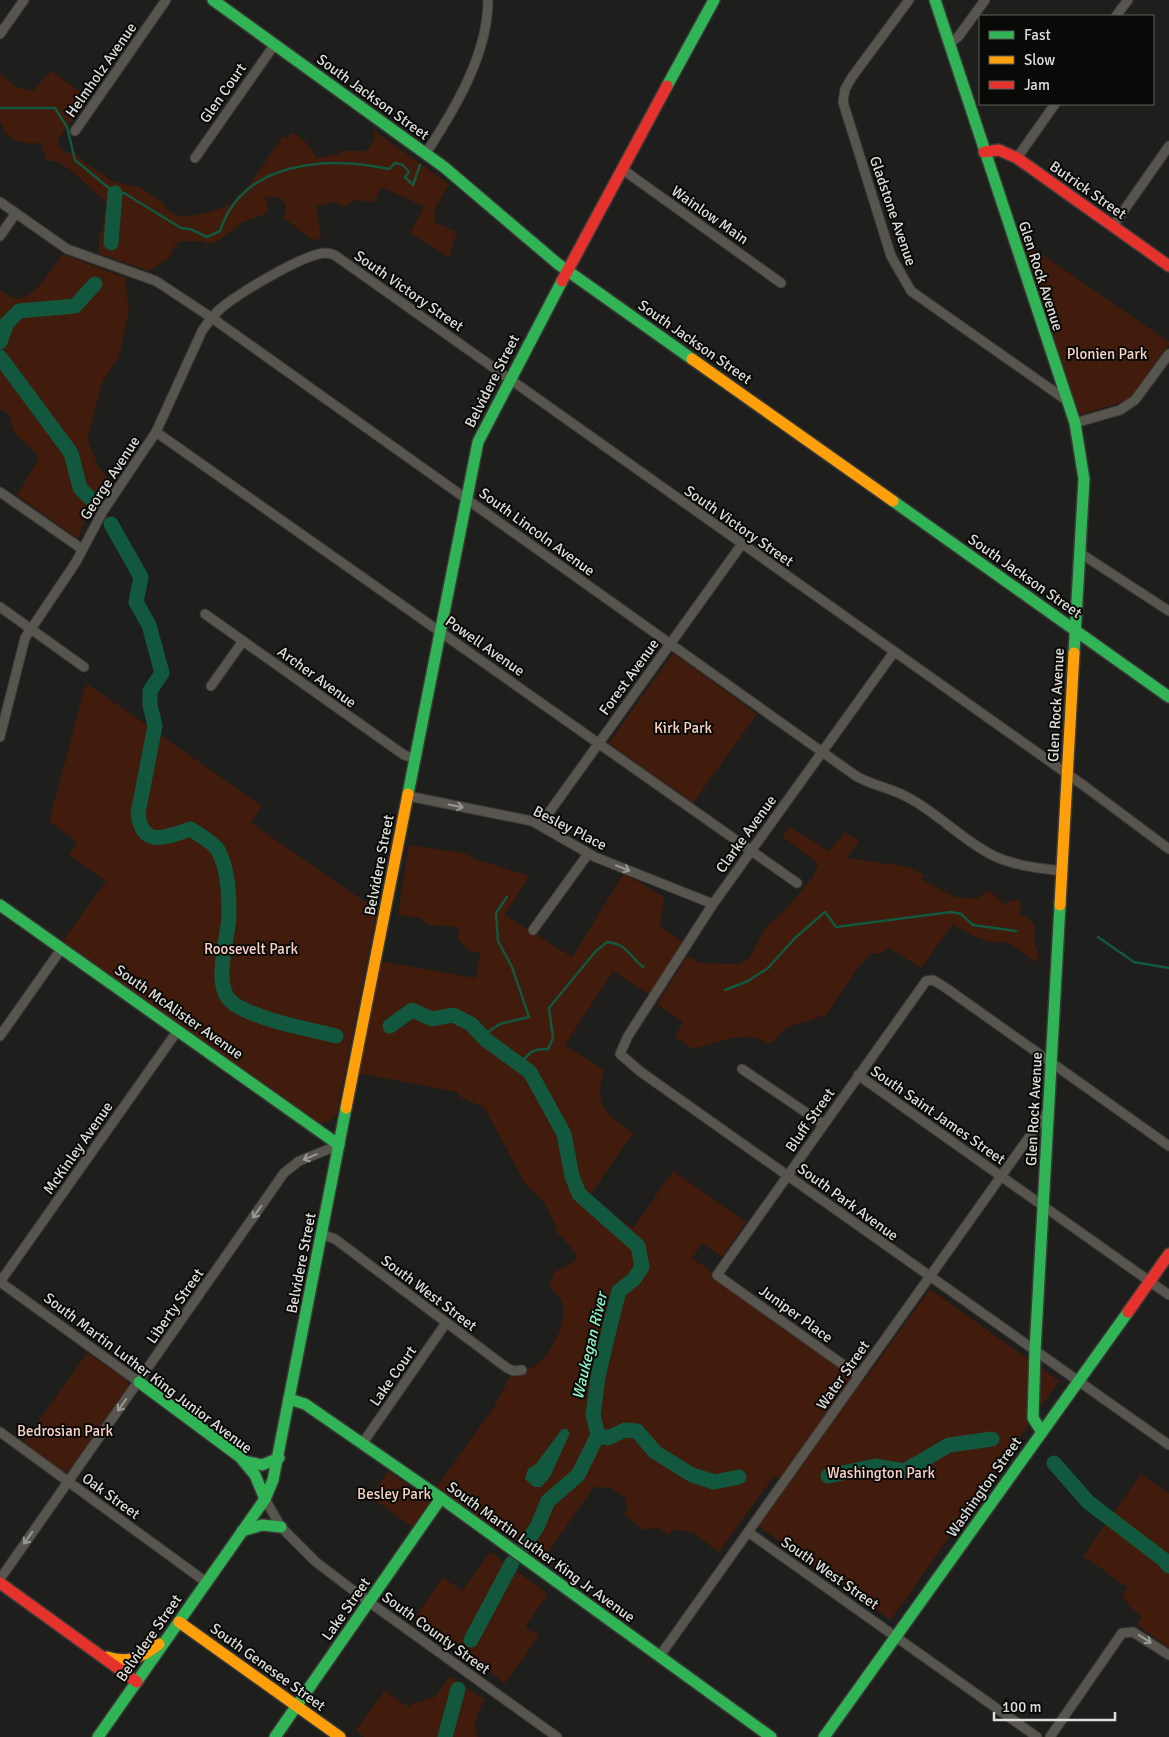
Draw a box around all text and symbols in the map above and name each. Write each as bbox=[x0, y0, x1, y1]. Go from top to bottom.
legend bbox=[979, 15, 1154, 105]
street label: Helmholz Avenue bbox=[62, 19, 140, 121]
text: Fast bbox=[1024, 26, 1051, 44]
street label: South Jackson Street bbox=[313, 50, 433, 144]
text: Slow bbox=[1024, 51, 1055, 69]
street label: Glen Court bbox=[196, 60, 250, 126]
text: Jam bbox=[1024, 76, 1050, 94]
street label: Gladstone Avenue bbox=[866, 154, 920, 268]
street label: Butrick Street bbox=[1046, 157, 1130, 223]
street label: Wainlow Main bbox=[668, 182, 752, 248]
street label: Glen Rock Avenue bbox=[1015, 219, 1067, 333]
street label: South Victory Street bbox=[351, 247, 467, 335]
street label: South Jackson Street bbox=[635, 296, 755, 388]
street label: Belvidere Street bbox=[461, 331, 523, 431]
park label: Plonien Park bbox=[1067, 345, 1148, 363]
street label: George Avenue bbox=[76, 433, 144, 523]
street label: South Victory Street bbox=[681, 482, 797, 570]
street label: South Lincoln Avenue bbox=[476, 484, 598, 580]
street label: South Jackson Street bbox=[965, 530, 1085, 622]
street label: Powell Avenue bbox=[442, 612, 528, 680]
street label: Forest Avenue bbox=[595, 635, 663, 719]
street label: Archer Avenue bbox=[274, 642, 360, 712]
street label: Glen Rock Avenue bbox=[1044, 647, 1068, 763]
park label: Kirk Park bbox=[654, 719, 713, 737]
street label: Clarke Avenue bbox=[712, 792, 780, 876]
one-way arrow bbox=[448, 801, 464, 811]
street label: Besley Place bbox=[530, 802, 610, 854]
street label: Belvidere Street bbox=[360, 813, 398, 917]
one-way arrow bbox=[615, 864, 630, 873]
park label: Roosevelt Park bbox=[204, 940, 298, 958]
street label: South McAlister Avenue bbox=[111, 961, 247, 1063]
street label: Glen Rock Avenue bbox=[1022, 1051, 1046, 1167]
street label: South Saint James Street bbox=[867, 1062, 1009, 1168]
street label: Bluff Street bbox=[782, 1085, 838, 1155]
street label: McKinley Avenue bbox=[39, 1098, 117, 1198]
one-way arrow bbox=[303, 1152, 318, 1162]
street label: South Park Avenue bbox=[794, 1159, 902, 1245]
one-way arrow bbox=[252, 1205, 262, 1219]
street label: Belvidere Street bbox=[282, 1211, 320, 1315]
street label: South West Street bbox=[378, 1251, 480, 1335]
street label: Liberty Street bbox=[143, 1265, 207, 1347]
street label: Juniper Place bbox=[756, 1281, 836, 1347]
street label: South Martin Luther King Junior Avenue bbox=[40, 1289, 256, 1457]
water label: Waukegan River bbox=[568, 1289, 612, 1401]
street label: Water Street bbox=[813, 1337, 873, 1413]
street label: Lake Court bbox=[366, 1342, 420, 1410]
one-way arrow bbox=[117, 1398, 127, 1412]
park label: Bedrosian Park bbox=[17, 1422, 114, 1440]
street label: Washington Street bbox=[943, 1433, 1025, 1541]
park label: Washington Park bbox=[827, 1464, 935, 1482]
street label: Oak Street bbox=[79, 1469, 143, 1523]
street label: South Martin Luther King Jr Avenue bbox=[444, 1478, 638, 1626]
park label: Besley Park bbox=[357, 1485, 431, 1503]
one-way arrow bbox=[23, 1531, 33, 1545]
street label: South West Street bbox=[778, 1533, 882, 1613]
street label: Lake Street bbox=[318, 1574, 374, 1644]
street label: South County Street bbox=[379, 1588, 493, 1678]
street label: Belvidere Street bbox=[112, 1591, 186, 1685]
street label: South Genesee Street bbox=[207, 1619, 329, 1715]
one-way arrow bbox=[1138, 1633, 1152, 1644]
scale bar bbox=[994, 1690, 1115, 1722]
text: 100 m bbox=[1002, 1698, 1042, 1716]

